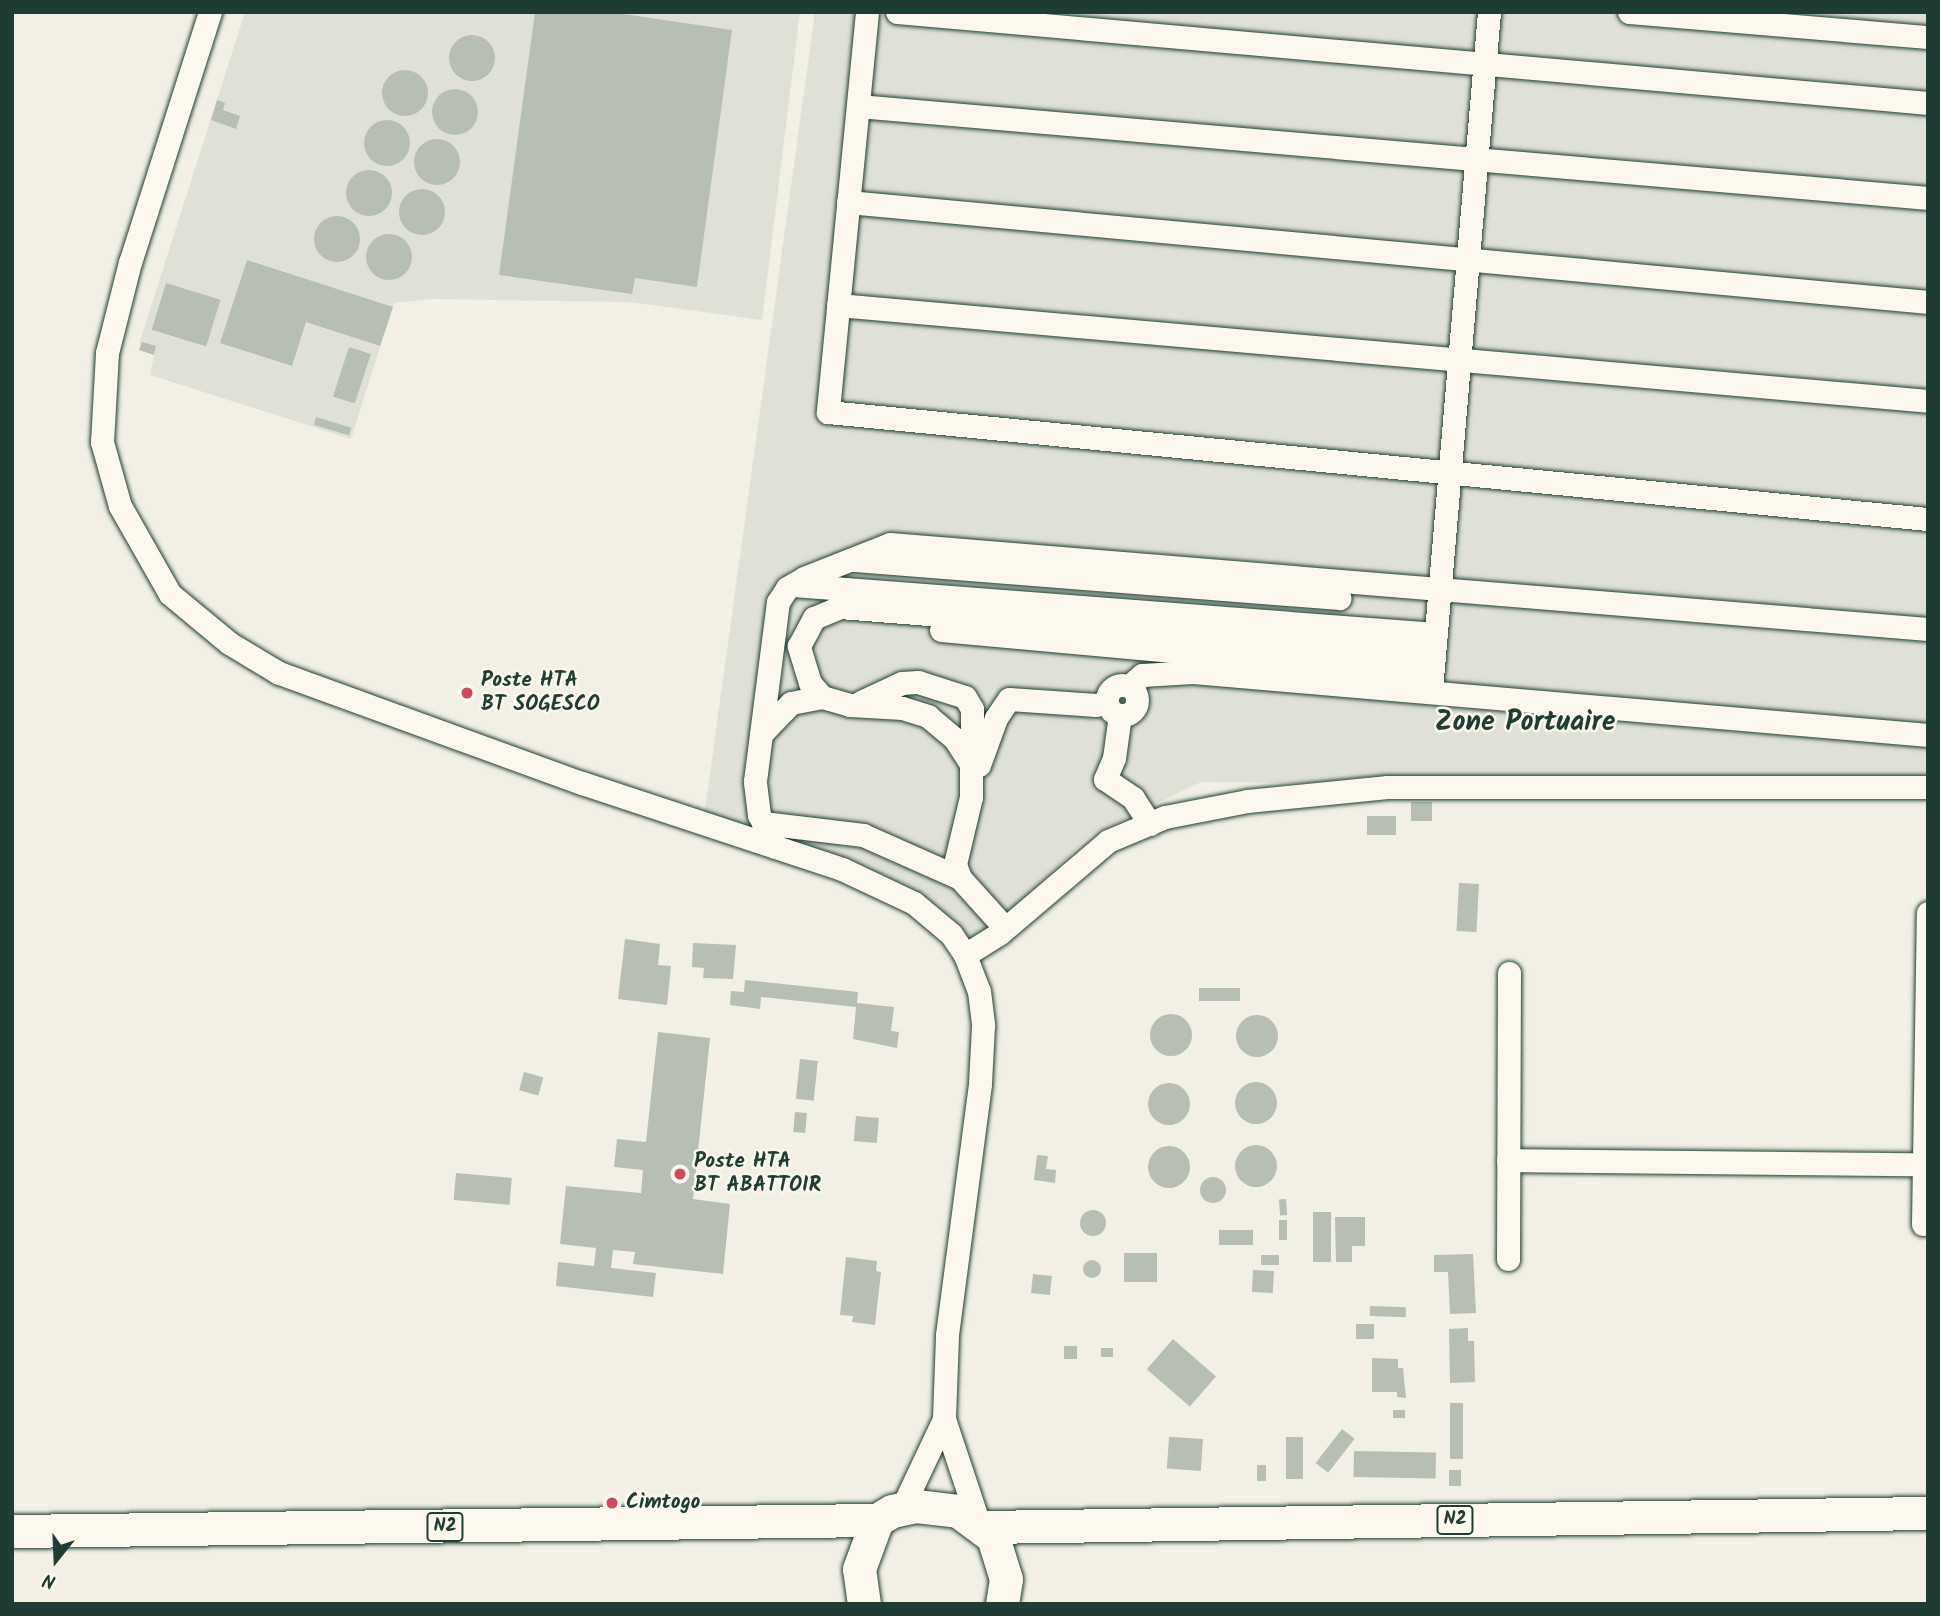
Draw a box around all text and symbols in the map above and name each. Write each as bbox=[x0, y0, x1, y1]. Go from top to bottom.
place label: Poste HTA BT SOGESCO bbox=[481, 668, 600, 718]
marker: Poste HTA BT SOGESCO bbox=[459, 685, 475, 701]
district label: Zone Portuaire bbox=[1435, 706, 1615, 740]
place label: Poste HTA BT ABATTOIR bbox=[694, 1149, 821, 1199]
marker: Poste HTA BT ABATTOIR bbox=[672, 1166, 688, 1182]
place label: Cimtogo bbox=[626, 1490, 700, 1516]
marker: Cimtogo bbox=[604, 1495, 620, 1511]
road number: N2 bbox=[1436, 1504, 1474, 1536]
road number: N2 bbox=[426, 1512, 464, 1542]
north arrow bbox=[21, 1525, 91, 1595]
text: N bbox=[39, 1564, 60, 1596]

